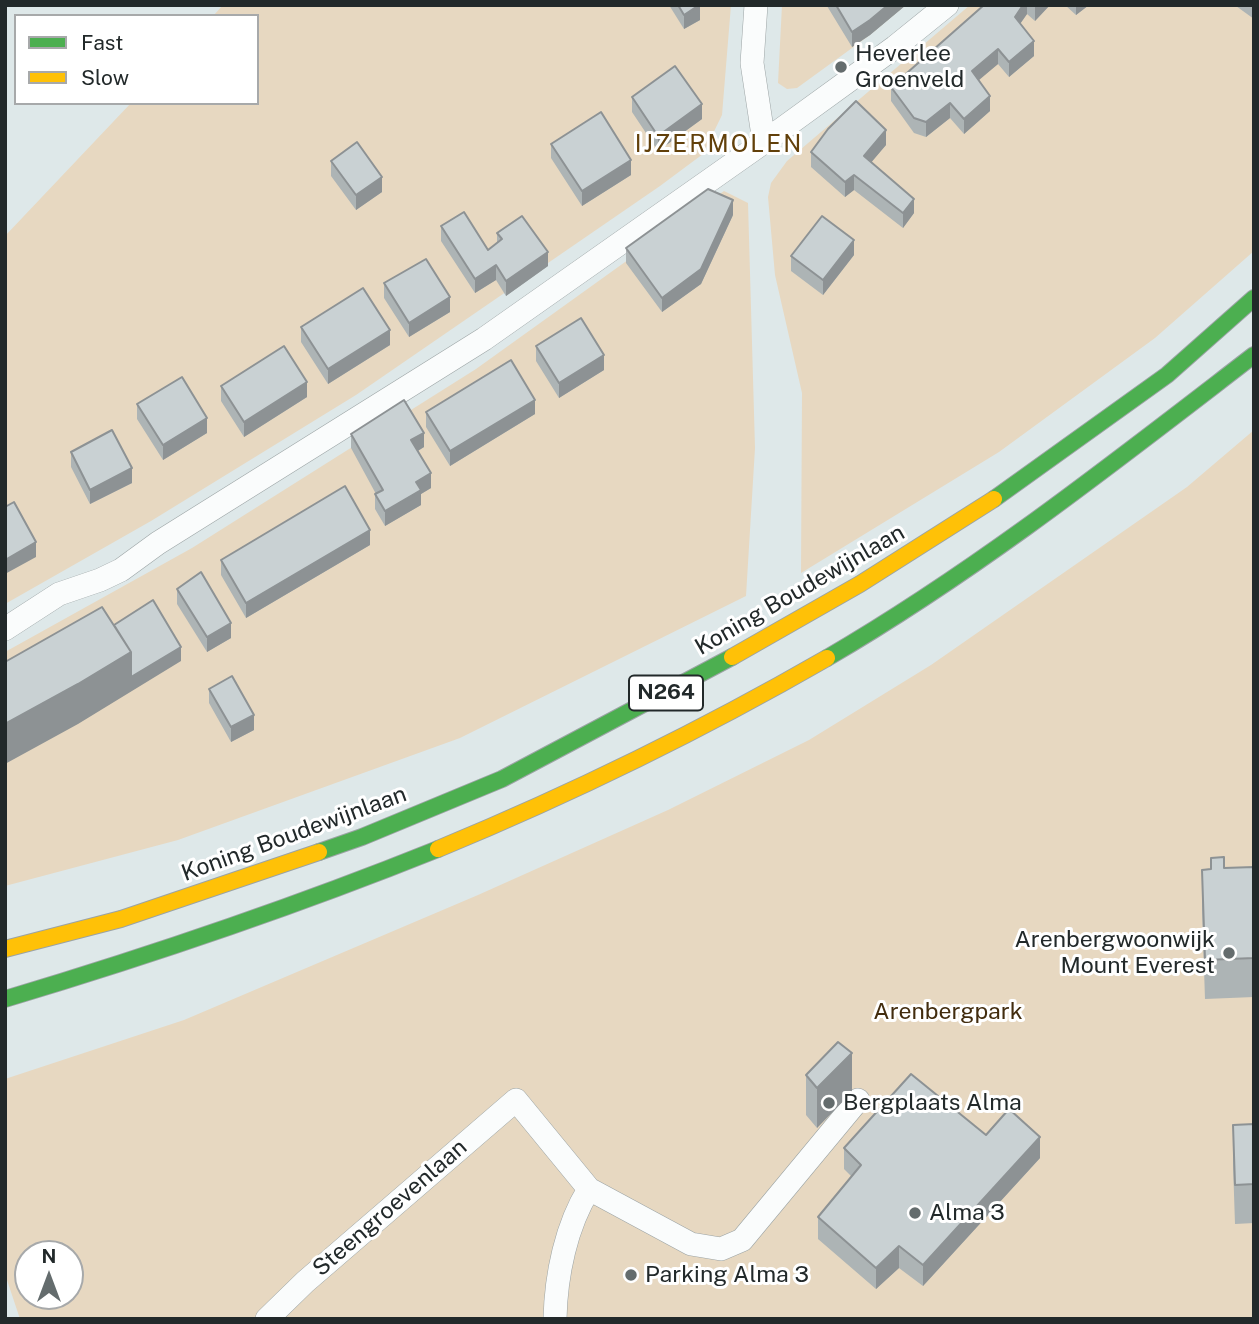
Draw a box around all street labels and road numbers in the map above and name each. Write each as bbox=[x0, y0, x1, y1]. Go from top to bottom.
street label: Koning Boudewijnlaan bbox=[690, 519, 910, 661]
road number: N264 bbox=[629, 676, 703, 710]
street label: Koning Boudewijnlaan bbox=[178, 780, 410, 888]
street label: Steengroevenlaan bbox=[307, 1134, 473, 1282]

